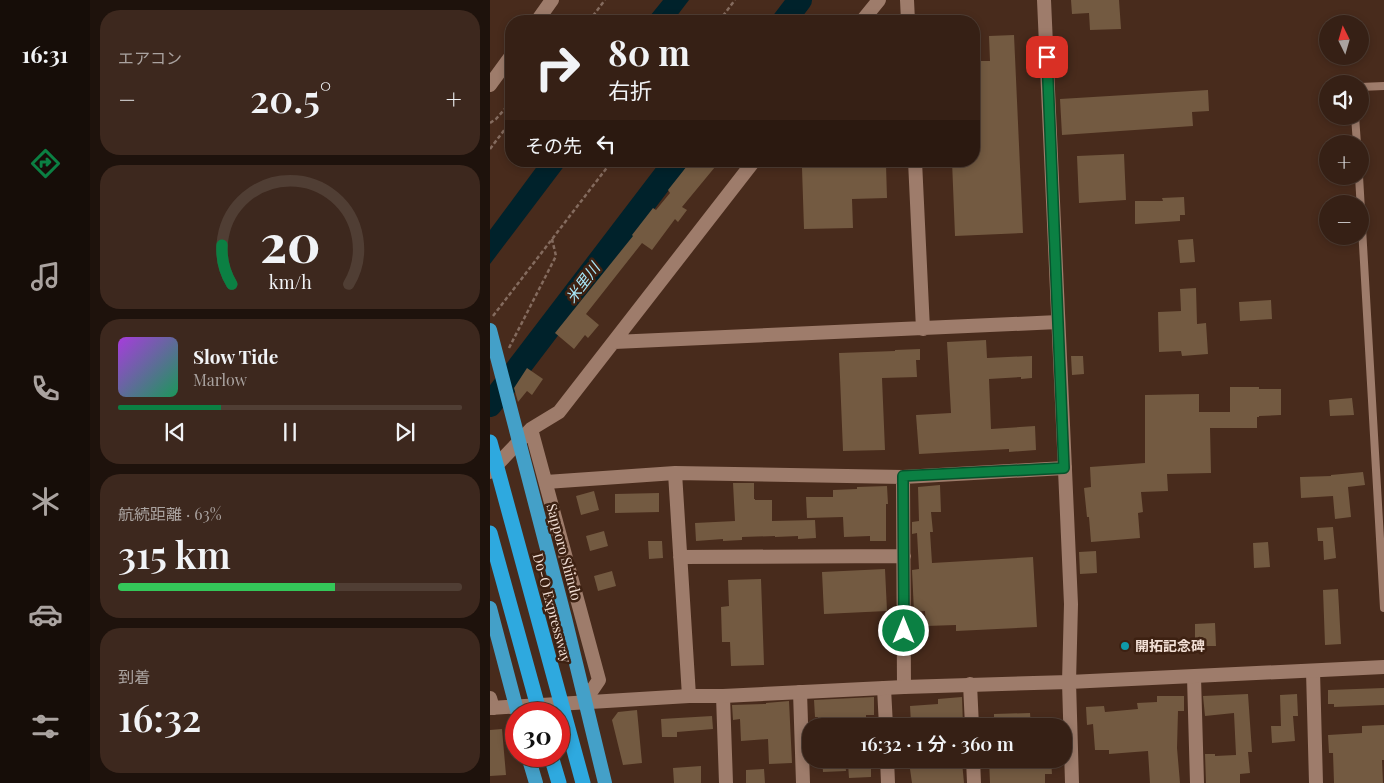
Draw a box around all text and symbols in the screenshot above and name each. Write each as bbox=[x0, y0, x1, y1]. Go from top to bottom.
north arrow bbox=[1319, 15, 1369, 65]
map controls bbox=[1319, 15, 1369, 245]
text: 80 m bbox=[608, 28, 690, 75]
icon: right bbox=[525, 35, 590, 100]
pin bbox=[1026, 36, 1068, 78]
text: 16:31 bbox=[22, 39, 68, 69]
icon: arrive bbox=[1033, 43, 1061, 71]
text: エアコン bbox=[118, 47, 182, 68]
text: 20.5° bbox=[250, 72, 332, 123]
text: 右折 bbox=[608, 75, 652, 105]
button: sound bbox=[1319, 75, 1369, 125]
text: − bbox=[118, 80, 136, 117]
text: + bbox=[446, 80, 462, 117]
icon: left bbox=[592, 130, 620, 158]
text: その先 bbox=[525, 132, 582, 158]
button: + bbox=[1319, 135, 1369, 185]
icon: directions bbox=[28, 146, 63, 181]
button: − bbox=[1319, 195, 1369, 245]
text: 20 bbox=[260, 207, 320, 276]
water label: 米里川 bbox=[561, 257, 605, 306]
icon: music bbox=[28, 259, 63, 294]
text: km/h bbox=[269, 270, 312, 293]
text: Slow Tide bbox=[193, 343, 278, 369]
text: Marlow bbox=[193, 369, 247, 390]
icon: phone bbox=[28, 371, 63, 406]
icon: previous bbox=[161, 418, 189, 446]
icon: pause bbox=[276, 418, 304, 446]
icon: next bbox=[391, 418, 419, 446]
icon: climate bbox=[28, 484, 63, 519]
street label: Sapporo Shindo bbox=[542, 501, 587, 603]
text: 航続距離 · 63% bbox=[118, 503, 222, 524]
text: 315 km bbox=[118, 528, 231, 579]
street label: Do-O Expressway bbox=[529, 551, 576, 665]
icon: car bbox=[28, 597, 63, 632]
position arrow bbox=[877, 604, 929, 656]
place label: 開拓記念碑 bbox=[1135, 636, 1205, 655]
marker: 開拓記念碑 bbox=[1119, 640, 1131, 652]
text: 到着 bbox=[118, 666, 150, 687]
text: 16:32 bbox=[118, 691, 201, 742]
speed limit sign: 30 bbox=[505, 702, 570, 767]
icon: filters bbox=[28, 709, 63, 744]
text: 16:32 · 1 分 · 360 m bbox=[860, 730, 1014, 756]

